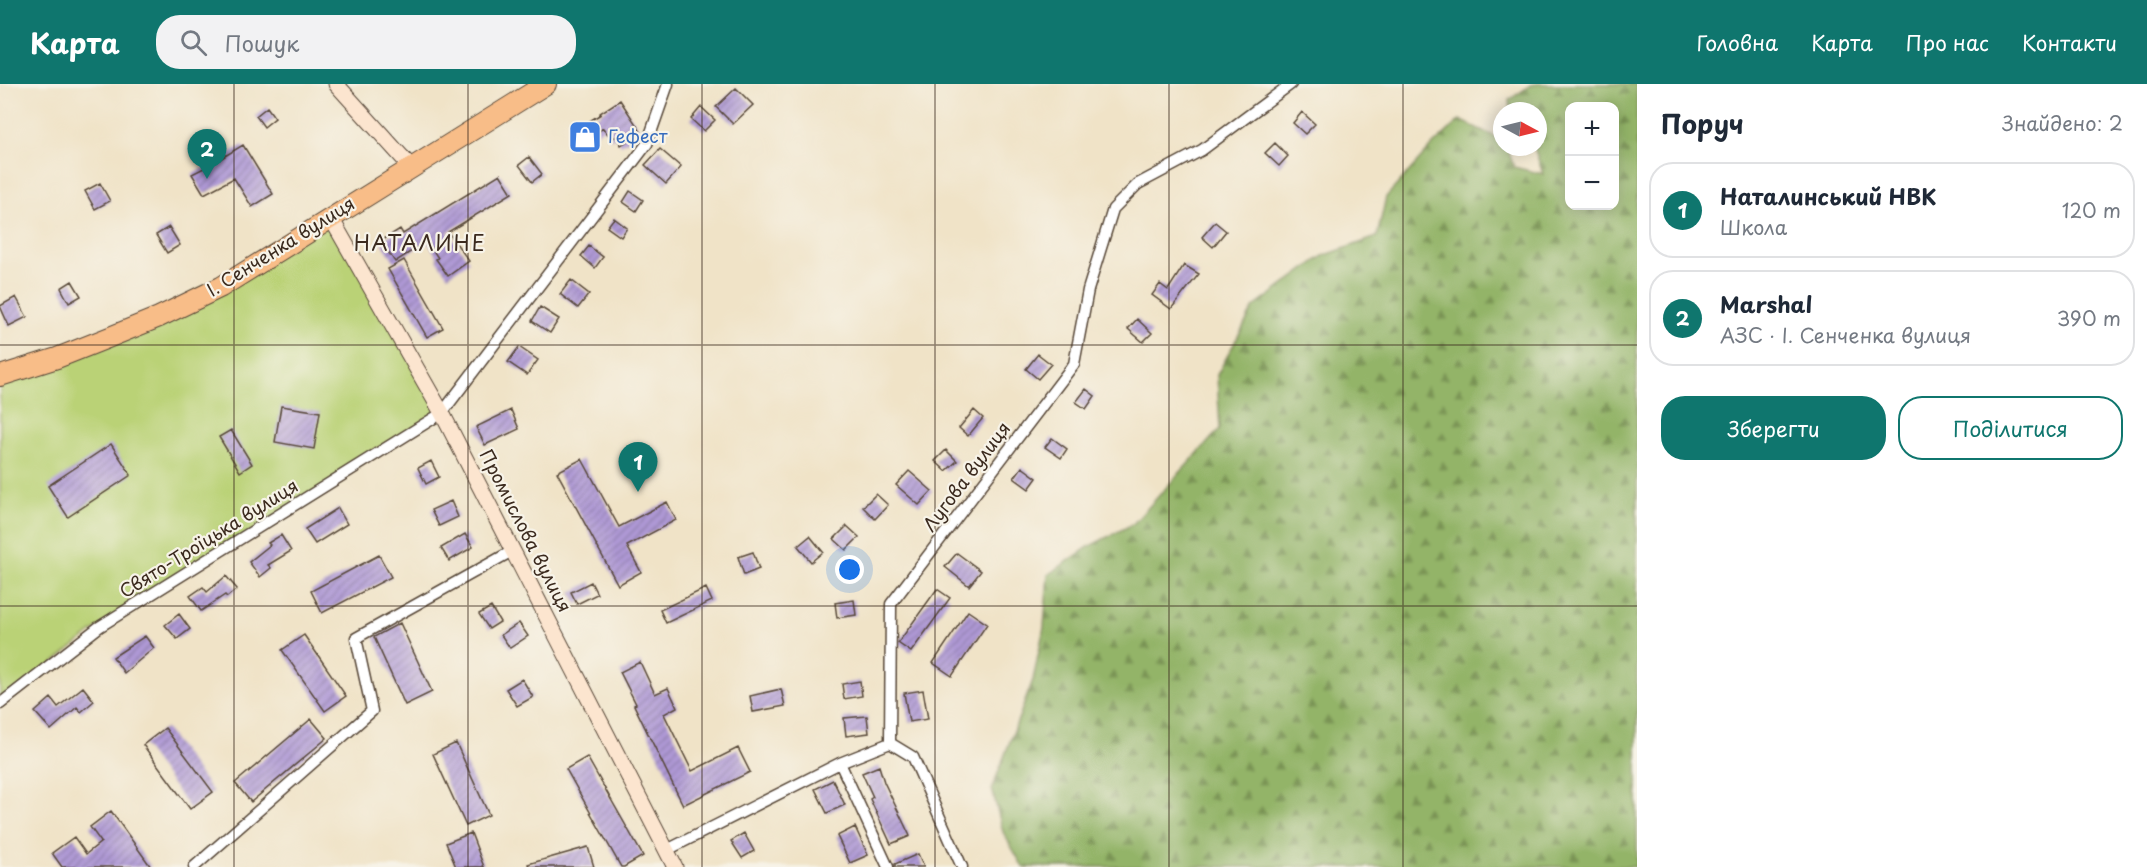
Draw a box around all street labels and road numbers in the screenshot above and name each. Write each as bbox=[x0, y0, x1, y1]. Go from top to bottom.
street label: І. Сенченка вулиця bbox=[201, 189, 360, 302]
street label: Лугова вулиця bbox=[916, 416, 1016, 537]
street label: Промислова вулиця bbox=[474, 444, 579, 616]
street label: Свято-Троїцька вулиця bbox=[114, 472, 303, 604]

